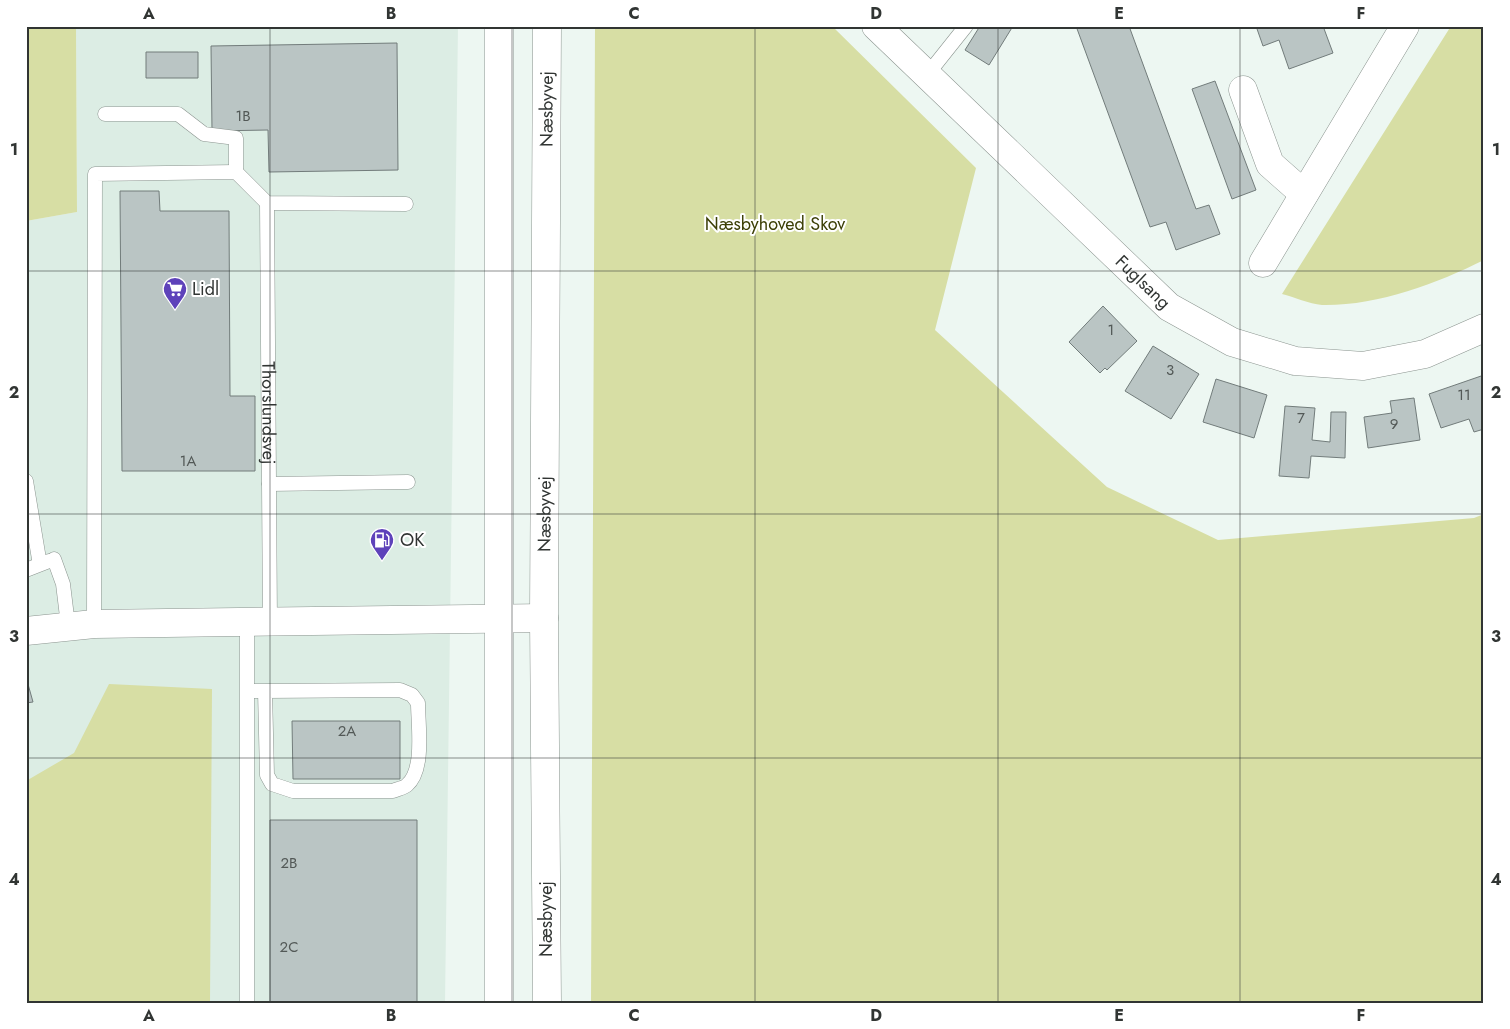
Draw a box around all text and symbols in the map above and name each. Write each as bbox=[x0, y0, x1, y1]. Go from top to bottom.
text: A bbox=[142, 2, 155, 25]
text: B bbox=[386, 2, 396, 25]
text: C bbox=[628, 2, 640, 25]
text: D bbox=[870, 2, 882, 25]
text: E bbox=[1114, 2, 1124, 25]
text: F bbox=[1357, 2, 1365, 25]
street label: Næsbyvej bbox=[533, 71, 560, 147]
house number: 1B bbox=[235, 105, 251, 127]
text: 1 bbox=[10, 138, 18, 161]
text: 1 bbox=[1492, 138, 1500, 161]
park label: Næsbyhoved Skov bbox=[705, 211, 845, 237]
street label: Fuglsang bbox=[1109, 249, 1177, 315]
supermarket icon: Lidl bbox=[162, 276, 188, 310]
place label: Lidl bbox=[192, 276, 219, 302]
house number: 1 bbox=[1108, 319, 1114, 341]
house number: 3 bbox=[1166, 359, 1174, 381]
street label: Thorslundsvej bbox=[255, 361, 282, 465]
text: 2 bbox=[9, 381, 19, 404]
text: 2 bbox=[1491, 381, 1501, 404]
house number: 11 bbox=[1457, 384, 1471, 406]
house number: 7 bbox=[1297, 407, 1305, 429]
house number: 9 bbox=[1390, 413, 1398, 435]
house number: 1A bbox=[180, 450, 196, 472]
street label: Næsbyvej bbox=[531, 476, 558, 552]
fuel station icon: OK bbox=[369, 527, 395, 561]
place label: OK bbox=[400, 527, 425, 553]
text: 3 bbox=[9, 625, 19, 648]
text: 3 bbox=[1491, 625, 1501, 648]
house number: 2A bbox=[338, 720, 356, 742]
house number: 2B bbox=[281, 852, 297, 874]
text: 4 bbox=[8, 868, 20, 891]
text: 4 bbox=[1490, 868, 1502, 891]
street label: Næsbyvej bbox=[533, 881, 559, 957]
house number: 2C bbox=[280, 936, 298, 958]
text: A bbox=[142, 1004, 155, 1027]
text: B bbox=[386, 1004, 396, 1027]
text: C bbox=[628, 1004, 640, 1027]
text: D bbox=[870, 1004, 882, 1027]
text: E bbox=[1114, 1004, 1124, 1027]
text: F bbox=[1357, 1004, 1365, 1027]

